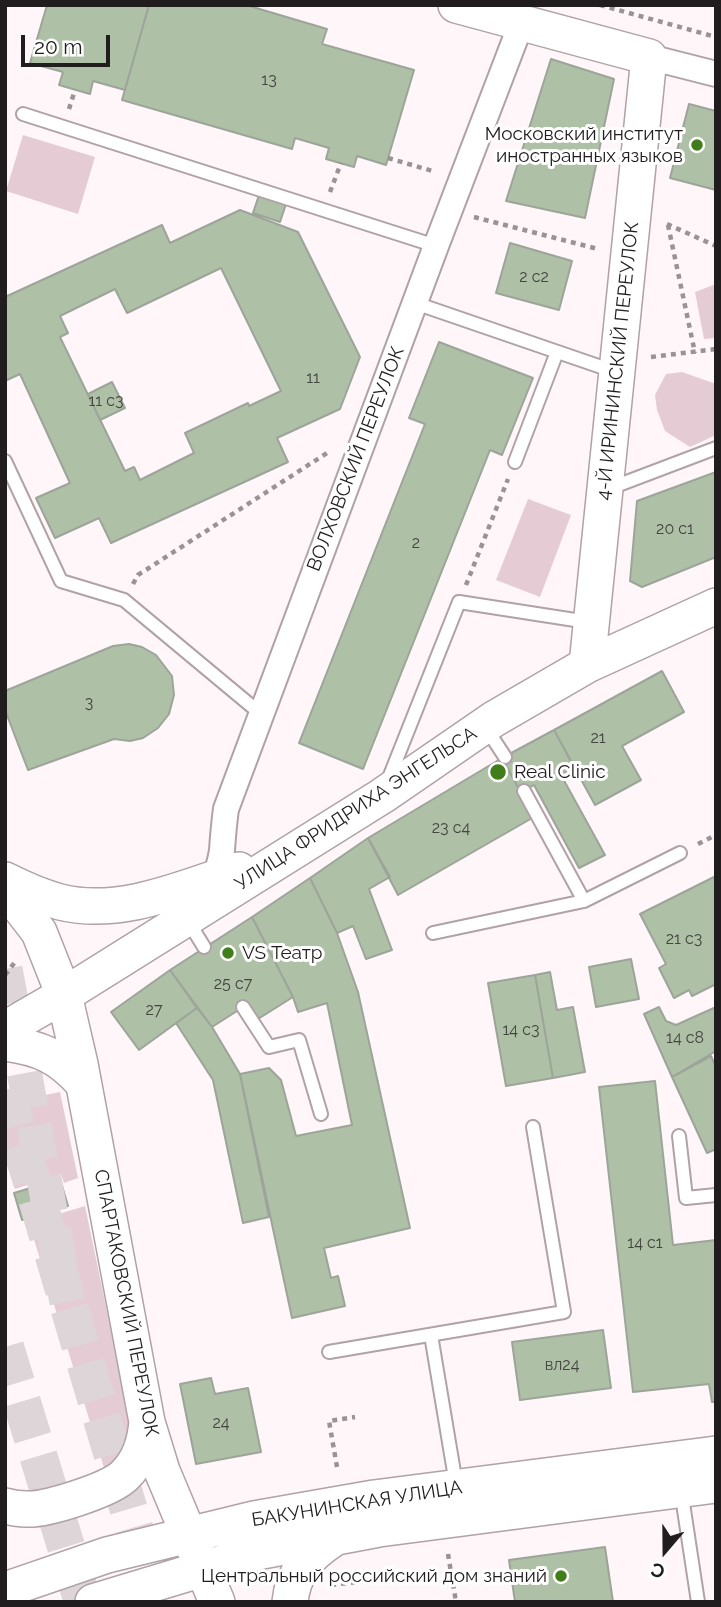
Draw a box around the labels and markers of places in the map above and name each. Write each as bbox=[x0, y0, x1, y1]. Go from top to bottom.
place label: Московский институт иностранных языков bbox=[485, 123, 683, 167]
marker: Московский институт иностранных языков bbox=[689, 137, 705, 153]
place label: Real Clinic bbox=[514, 761, 606, 783]
marker: Real Clinic bbox=[488, 762, 508, 782]
place label: VS Театр bbox=[242, 942, 323, 964]
marker: VS Театр bbox=[220, 945, 236, 961]
place label: Центральный российский дом знаний bbox=[201, 1565, 547, 1587]
marker: Центральный российский дом знаний bbox=[553, 1568, 569, 1584]

